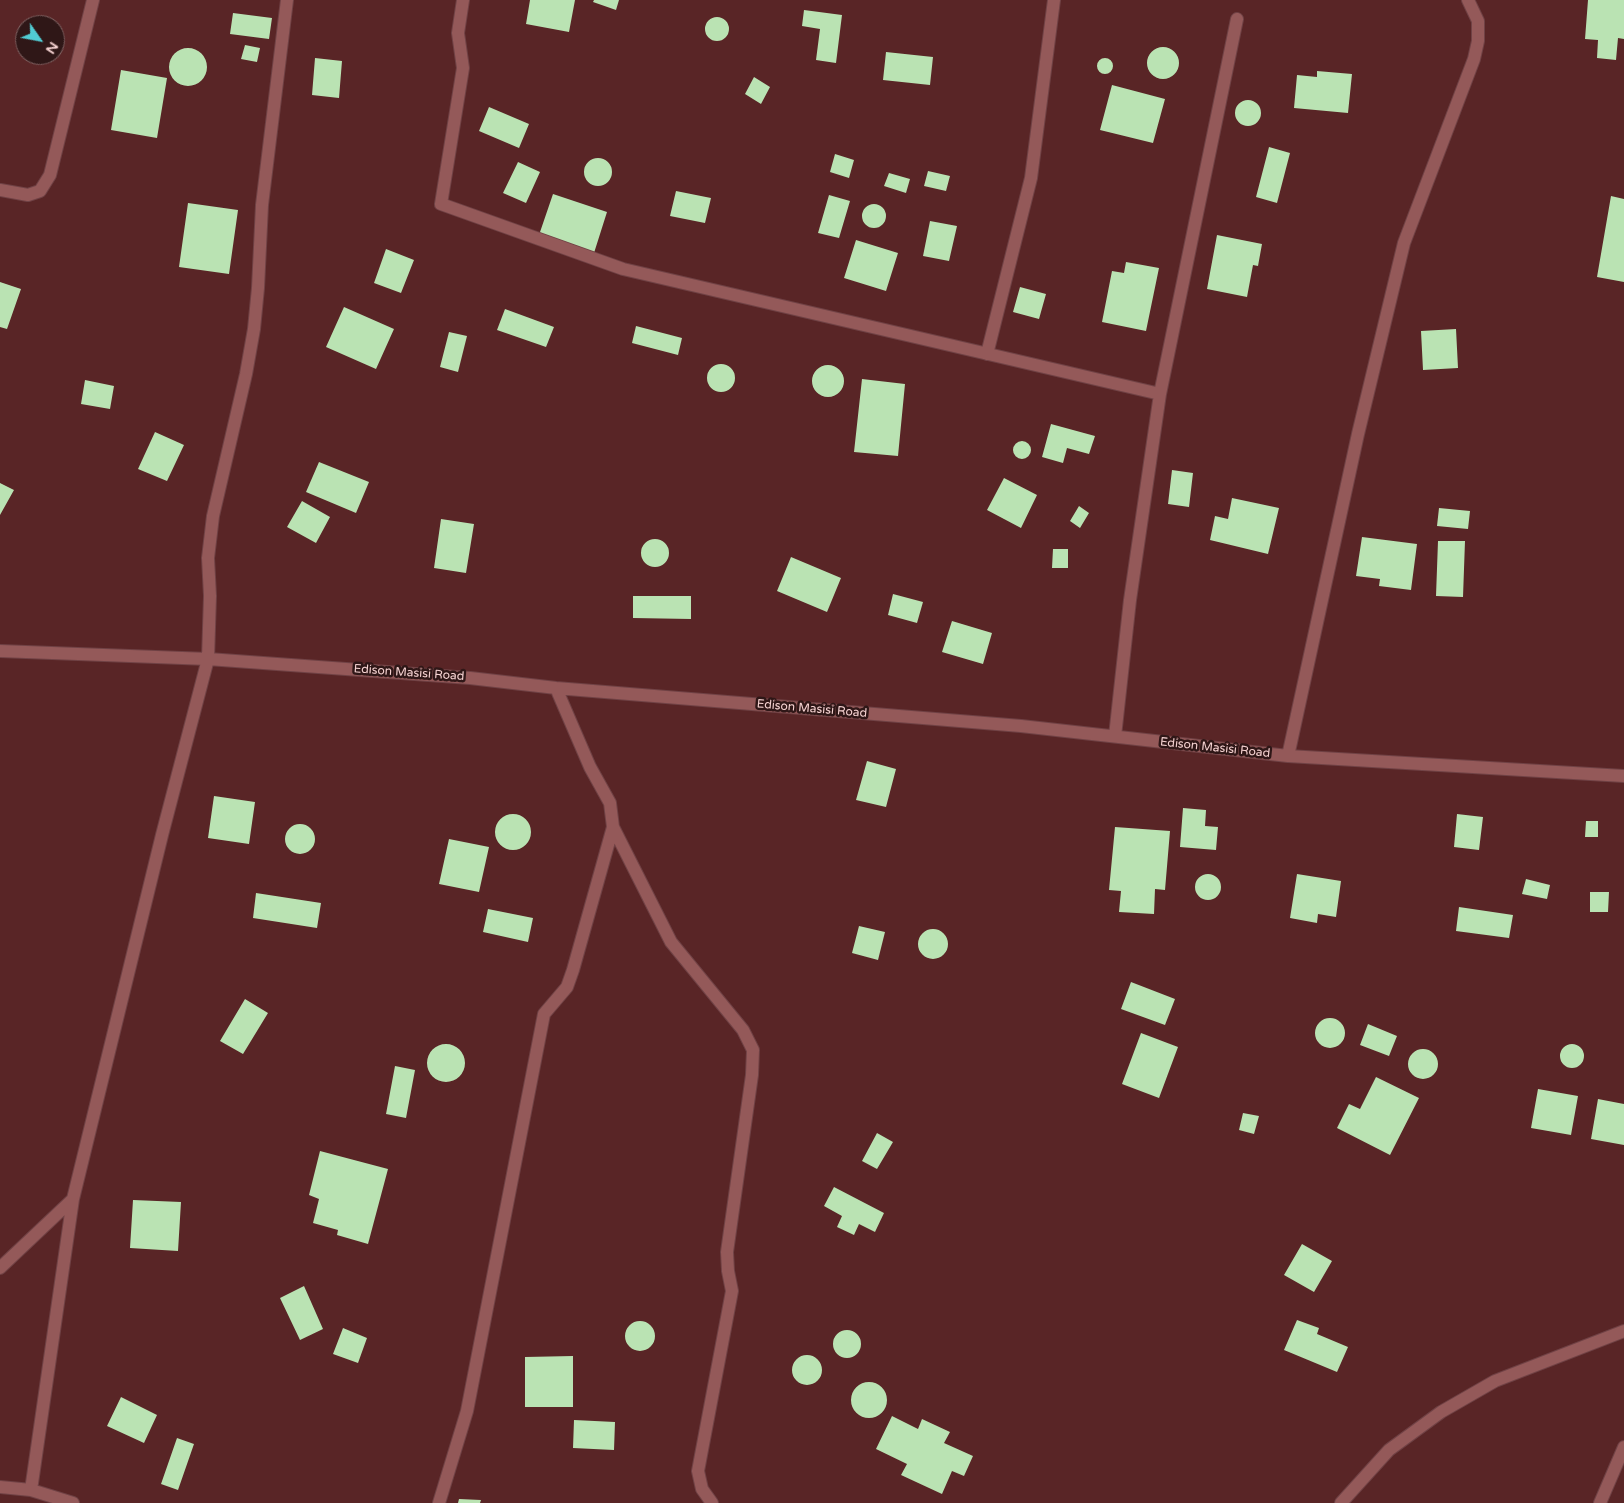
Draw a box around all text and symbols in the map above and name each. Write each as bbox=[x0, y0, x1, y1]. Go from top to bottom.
north arrow bbox=[15, 15, 65, 65]
text: N bbox=[42, 39, 62, 57]
street label: Edison Masisi Road bbox=[353, 662, 465, 684]
street label: Edison Masisi Road bbox=[756, 697, 868, 721]
street label: Edison Masisi Road bbox=[1159, 735, 1271, 761]

